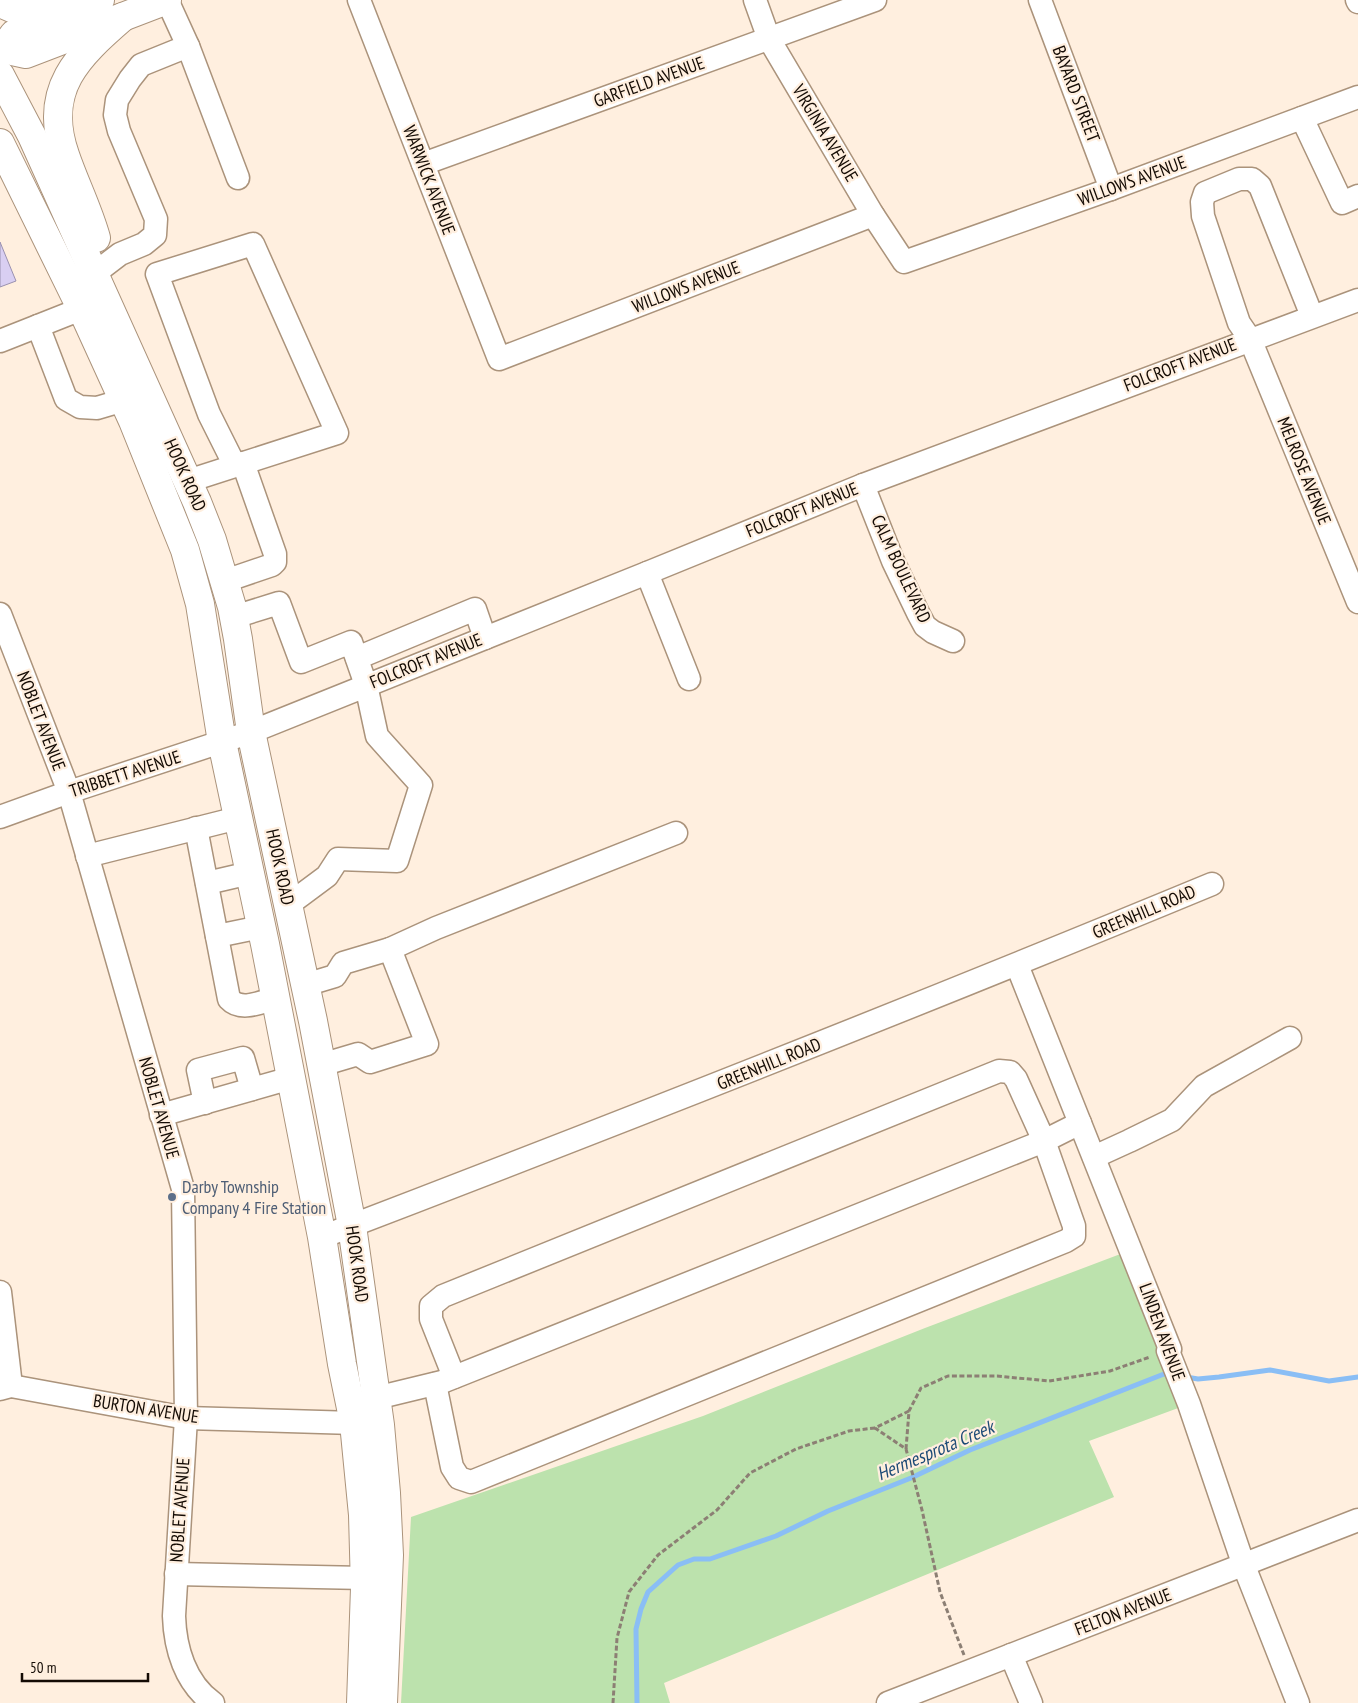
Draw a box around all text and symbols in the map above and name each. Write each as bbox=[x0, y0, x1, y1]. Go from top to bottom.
street label: BAYARD STREET bbox=[1048, 42, 1105, 145]
street label: GARFIELD AVENUE bbox=[590, 51, 707, 112]
street label: VIRGINIA AVENUE bbox=[787, 79, 863, 186]
street label: WARWICK AVENUE bbox=[398, 122, 461, 238]
street label: WILLOWS AVENUE bbox=[1075, 150, 1189, 211]
street label: WILLOWS AVENUE bbox=[629, 255, 743, 318]
street label: FOLCROFT AVENUE bbox=[1120, 332, 1239, 397]
street label: MELROSE AVENUE bbox=[1272, 414, 1336, 528]
street label: HOOK ROAD bbox=[159, 435, 212, 515]
street label: FOLCROFT AVENUE bbox=[742, 477, 861, 542]
street label: CALM BOULEVARD bbox=[866, 511, 936, 626]
street label: FOLCROFT AVENUE bbox=[366, 628, 485, 693]
street label: NOBLET AVENUE bbox=[12, 668, 71, 774]
street label: TRIBBETT AVENUE bbox=[66, 745, 183, 802]
street label: HOOK ROAD bbox=[261, 827, 300, 907]
street label: GREENHILL ROAD bbox=[1089, 879, 1199, 944]
street label: GREENHILL ROAD bbox=[713, 1032, 824, 1095]
street label: NOBLET AVENUE bbox=[134, 1054, 185, 1161]
place label: Darby Township Company 4 Fire Station bbox=[182, 1175, 326, 1219]
marker: Darby Township Company 4 Fire Station bbox=[166, 1191, 178, 1203]
street label: HOOK ROAD bbox=[341, 1224, 374, 1304]
street label: LINDEN AVENUE bbox=[1134, 1280, 1191, 1384]
street label: BURTON AVENUE bbox=[92, 1389, 201, 1428]
water label: Hermesprota Creek bbox=[873, 1414, 1000, 1485]
street label: NOBLET AVENUE bbox=[164, 1457, 195, 1563]
street label: FELTON AVENUE bbox=[1071, 1583, 1174, 1641]
scale bar bbox=[22, 1650, 149, 1682]
text: 50 m bbox=[30, 1658, 56, 1677]

